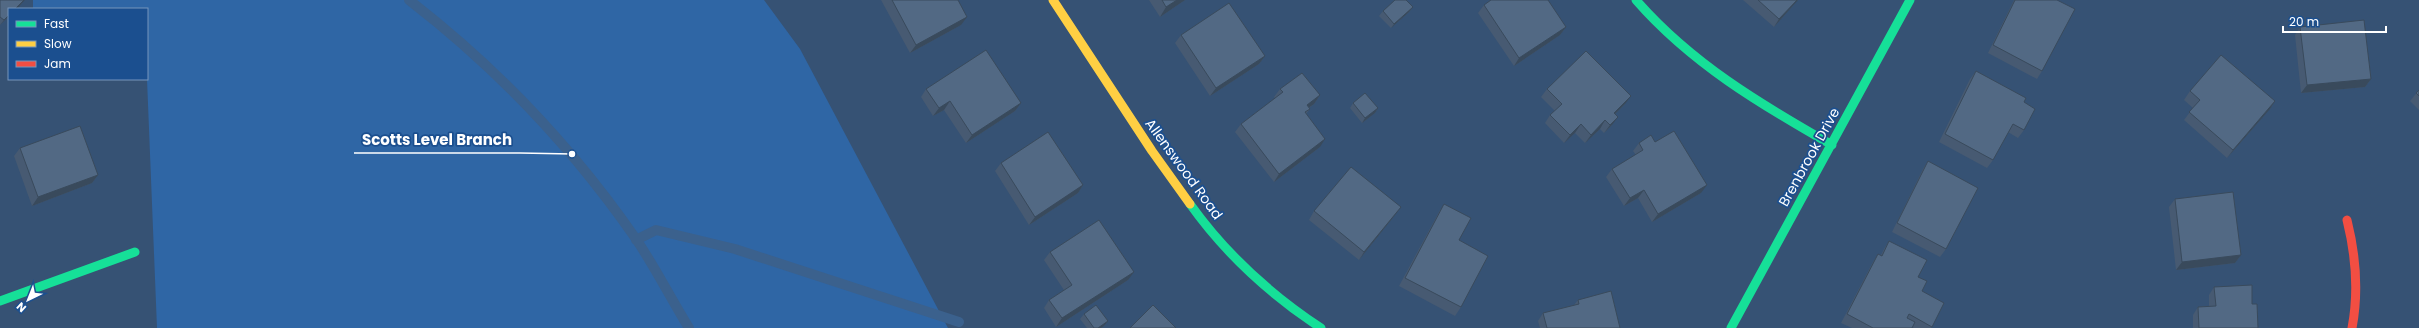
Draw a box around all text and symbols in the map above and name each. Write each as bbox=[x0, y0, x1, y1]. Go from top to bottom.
legend bbox=[8, 8, 148, 80]
scale bar bbox=[2283, 8, 2386, 34]
text: 20 m bbox=[2289, 13, 2319, 30]
text: Fast bbox=[44, 15, 69, 32]
text: Slow bbox=[44, 35, 72, 52]
text: Jam bbox=[44, 55, 71, 72]
street label: Brenbrook Drive bbox=[1774, 104, 1845, 210]
street label: Allenswood Road bbox=[1141, 114, 1227, 224]
callout: Scotts Level Branch bbox=[354, 126, 520, 153]
text: Scotts Level Branch bbox=[362, 129, 512, 150]
north arrow bbox=[8, 280, 48, 320]
text: N bbox=[13, 299, 30, 316]

